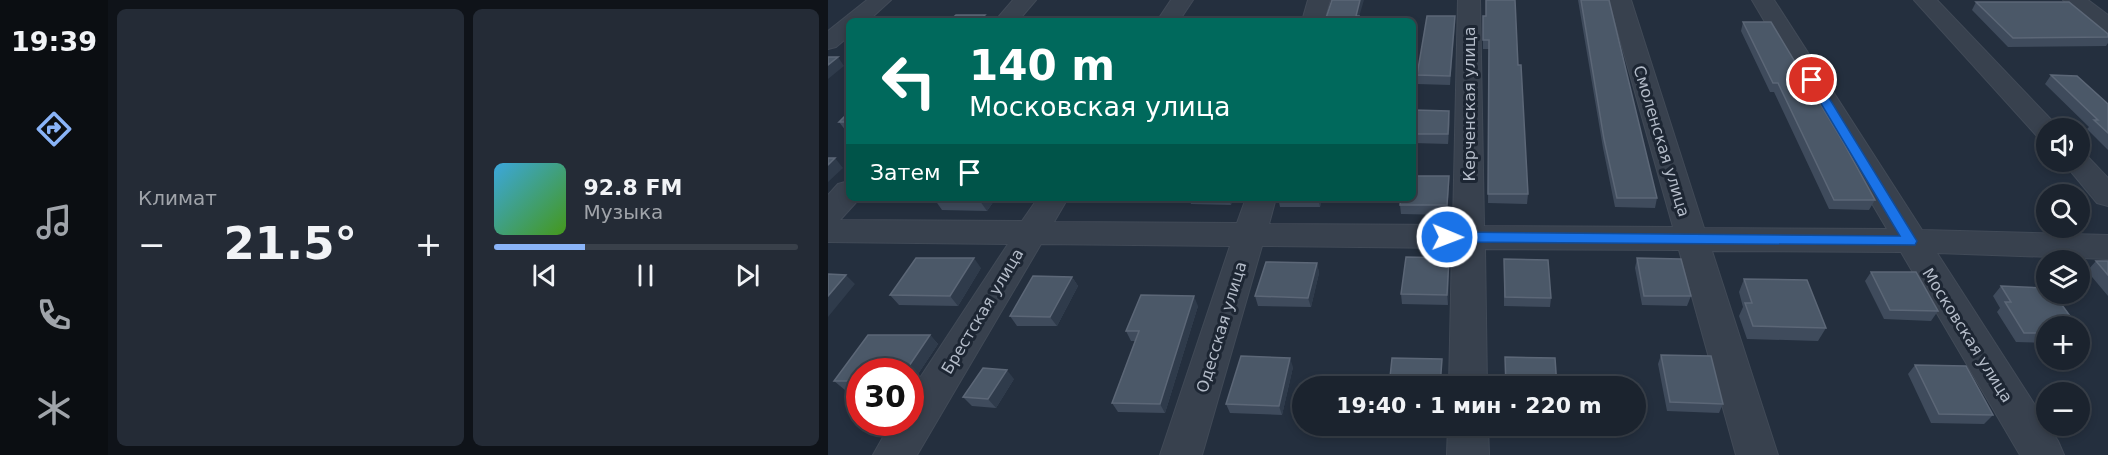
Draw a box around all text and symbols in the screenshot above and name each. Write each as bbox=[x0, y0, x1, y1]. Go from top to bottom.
text: 19:39 bbox=[11, 26, 97, 57]
street label: Керченская улица bbox=[1460, 27, 1479, 181]
text: 140 m bbox=[969, 41, 1115, 90]
icon: left bbox=[870, 42, 948, 120]
pin bbox=[1786, 54, 1837, 105]
street label: Смоленская улица bbox=[1629, 63, 1694, 219]
icon: arrive bbox=[1795, 63, 1828, 96]
text: Московская улица bbox=[969, 91, 1231, 122]
icon: directions bbox=[33, 108, 75, 150]
map controls bbox=[2036, 118, 2090, 436]
button: sound bbox=[2036, 118, 2090, 172]
icon: arrive bbox=[953, 156, 986, 189]
text: Затем bbox=[870, 160, 941, 185]
text: 92.8 FM bbox=[584, 175, 682, 200]
button: search bbox=[2036, 184, 2090, 238]
text: Климат bbox=[138, 186, 217, 210]
text: Музыка bbox=[584, 200, 663, 224]
icon: music bbox=[33, 201, 75, 243]
position arrow bbox=[1415, 205, 1479, 269]
text: 21.5° bbox=[223, 217, 357, 270]
text: − bbox=[138, 225, 166, 264]
text: + bbox=[415, 225, 443, 264]
street label: Брестская улица bbox=[937, 245, 1027, 377]
button: layers bbox=[2036, 250, 2090, 304]
icon: previous bbox=[528, 259, 561, 292]
icon: pause bbox=[629, 259, 662, 292]
icon: next bbox=[731, 259, 764, 292]
street label: Одесская улица bbox=[1193, 259, 1250, 395]
street label: Московская улица bbox=[1918, 264, 2017, 406]
icon: phone bbox=[33, 294, 75, 336]
button: + bbox=[2036, 316, 2090, 370]
speed limit sign: 30 bbox=[846, 358, 924, 436]
button: − bbox=[2036, 382, 2090, 436]
icon: climate bbox=[33, 387, 75, 429]
text: 19:40 · 1 мин · 220 m bbox=[1336, 393, 1602, 418]

